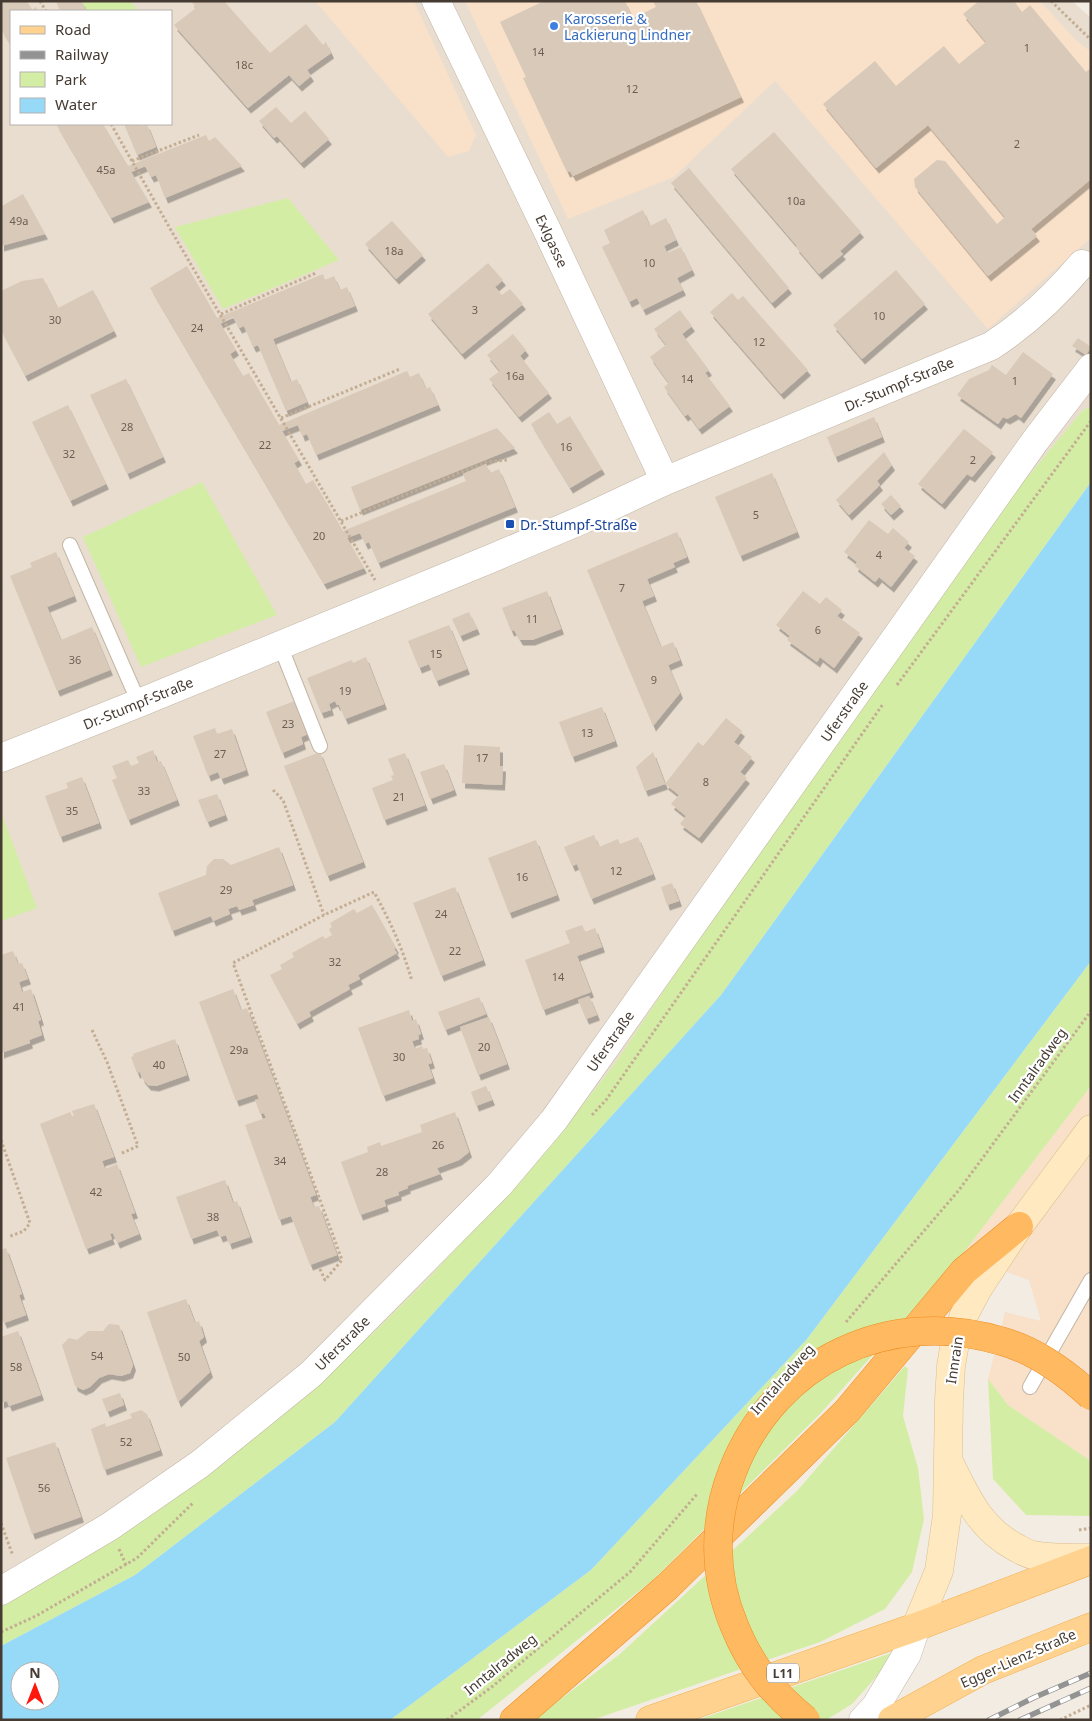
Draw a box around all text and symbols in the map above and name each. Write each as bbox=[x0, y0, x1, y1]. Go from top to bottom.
place label: Karosserie & Lackierung Lindner bbox=[564, 9, 691, 44]
legend bbox=[10, 10, 172, 125]
text: Road bbox=[55, 19, 91, 39]
marker: Karosserie & Lackierung Lindner bbox=[548, 20, 560, 32]
house number: 1 bbox=[1024, 40, 1030, 55]
text: Railway bbox=[55, 44, 109, 64]
house number: 14 bbox=[532, 44, 545, 59]
house number: 18c bbox=[235, 57, 253, 72]
text: Park bbox=[55, 69, 87, 89]
house number: 12 bbox=[626, 81, 638, 96]
text: Water bbox=[55, 94, 97, 114]
house number: 2 bbox=[1014, 136, 1020, 151]
house number: 45a bbox=[97, 162, 115, 177]
house number: 10a bbox=[787, 193, 805, 208]
street label: Exlgasse bbox=[531, 211, 573, 271]
house number: 49a bbox=[10, 213, 28, 228]
house number: 18a bbox=[385, 243, 403, 258]
house number: 10 bbox=[643, 255, 655, 270]
house number: 3 bbox=[472, 302, 478, 317]
house number: 10 bbox=[873, 308, 885, 323]
house number: 30 bbox=[49, 312, 61, 327]
house number: 24 bbox=[191, 320, 204, 335]
house number: 12 bbox=[753, 334, 765, 349]
street label: Dr.-Stumpf-Straße bbox=[841, 352, 957, 416]
house number: 16a bbox=[506, 368, 524, 383]
house number: 14 bbox=[681, 371, 694, 386]
house number: 1 bbox=[1012, 373, 1018, 388]
house number: 28 bbox=[121, 419, 133, 434]
house number: 22 bbox=[259, 437, 271, 452]
house number: 16 bbox=[560, 439, 572, 454]
house number: 32 bbox=[63, 446, 75, 461]
house number: 2 bbox=[970, 452, 976, 467]
house number: 5 bbox=[753, 507, 759, 522]
place label: Dr.-Stumpf-Straße bbox=[520, 515, 637, 534]
marker: Dr.-Stumpf-Straße bbox=[504, 518, 516, 530]
house number: 20 bbox=[313, 528, 325, 543]
house number: 4 bbox=[876, 547, 883, 562]
house number: 7 bbox=[619, 580, 625, 595]
house number: 11 bbox=[526, 611, 538, 626]
house number: 6 bbox=[815, 622, 821, 637]
house number: 15 bbox=[430, 646, 442, 661]
house number: 36 bbox=[69, 652, 81, 667]
street label: Dr.-Stumpf-Straße bbox=[80, 672, 196, 734]
house number: 9 bbox=[651, 672, 657, 687]
street label: Uferstraße bbox=[816, 677, 872, 745]
house number: 19 bbox=[339, 683, 351, 698]
house number: 23 bbox=[282, 716, 294, 731]
house number: 13 bbox=[581, 725, 593, 740]
house number: 27 bbox=[214, 746, 226, 761]
house number: 17 bbox=[476, 750, 488, 765]
house number: 8 bbox=[703, 774, 709, 789]
house number: 33 bbox=[138, 783, 150, 798]
house number: 21 bbox=[393, 789, 405, 804]
house number: 35 bbox=[66, 803, 78, 818]
house number: 12 bbox=[610, 863, 622, 878]
house number: 16 bbox=[516, 869, 528, 884]
house number: 29 bbox=[220, 882, 232, 897]
house number: 24 bbox=[435, 906, 448, 921]
house number: 22 bbox=[449, 943, 461, 958]
house number: 32 bbox=[329, 954, 341, 969]
house number: 14 bbox=[552, 969, 565, 984]
house number: 41 bbox=[13, 999, 25, 1014]
street label: Uferstraße bbox=[582, 1007, 638, 1075]
street label: Inntalradweg bbox=[1003, 1024, 1071, 1106]
house number: 20 bbox=[478, 1039, 490, 1054]
house number: 29a bbox=[230, 1042, 248, 1057]
house number: 30 bbox=[393, 1049, 405, 1064]
house number: 40 bbox=[153, 1057, 165, 1072]
house number: 26 bbox=[432, 1137, 444, 1152]
house number: 34 bbox=[274, 1153, 287, 1168]
house number: 28 bbox=[376, 1164, 388, 1179]
house number: 42 bbox=[90, 1184, 102, 1199]
house number: 38 bbox=[207, 1209, 219, 1224]
street label: Uferstraße bbox=[310, 1311, 374, 1375]
street label: Innrain bbox=[941, 1335, 967, 1385]
street label: Inntalradweg bbox=[746, 1340, 818, 1418]
house number: 54 bbox=[91, 1348, 104, 1363]
house number: 50 bbox=[178, 1349, 190, 1364]
house number: 58 bbox=[10, 1359, 22, 1374]
house number: 52 bbox=[120, 1434, 132, 1449]
house number: 56 bbox=[38, 1480, 50, 1495]
street label: Egger-Lienz-Straße bbox=[957, 1624, 1079, 1692]
street label: Inntalradweg bbox=[460, 1629, 540, 1699]
north arrow bbox=[10, 1661, 60, 1711]
text: N bbox=[29, 1663, 41, 1682]
road number: L11 bbox=[767, 1664, 799, 1682]

